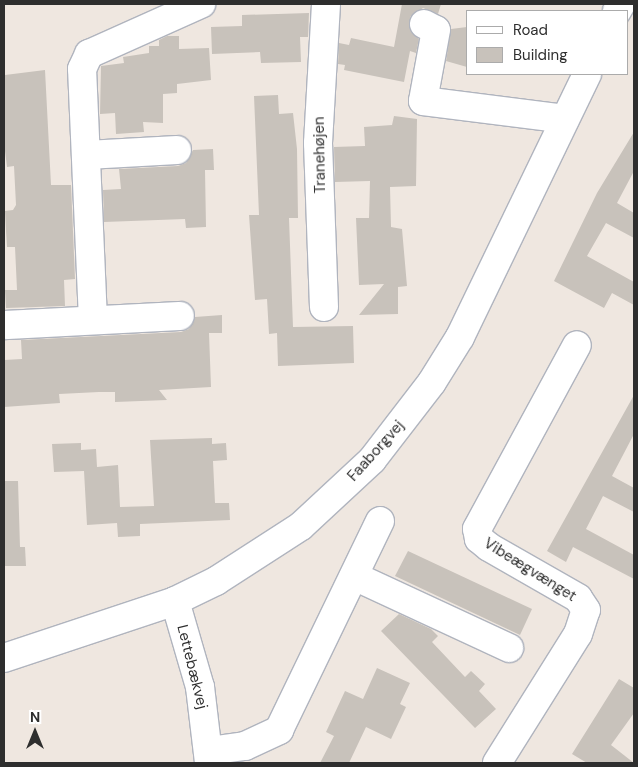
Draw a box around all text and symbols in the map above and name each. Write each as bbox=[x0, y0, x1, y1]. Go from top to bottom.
legend bbox=[466, 10, 628, 75]
text: Road bbox=[513, 20, 548, 40]
text: Building bbox=[513, 45, 568, 65]
street label: Tranehøjen bbox=[310, 116, 330, 194]
street label: Faaborgvej bbox=[344, 417, 408, 485]
street label: Vibeægvænget bbox=[480, 534, 580, 606]
street label: Lettebækvej bbox=[173, 623, 211, 711]
north arrow bbox=[10, 707, 60, 757]
text: N bbox=[30, 708, 40, 726]

